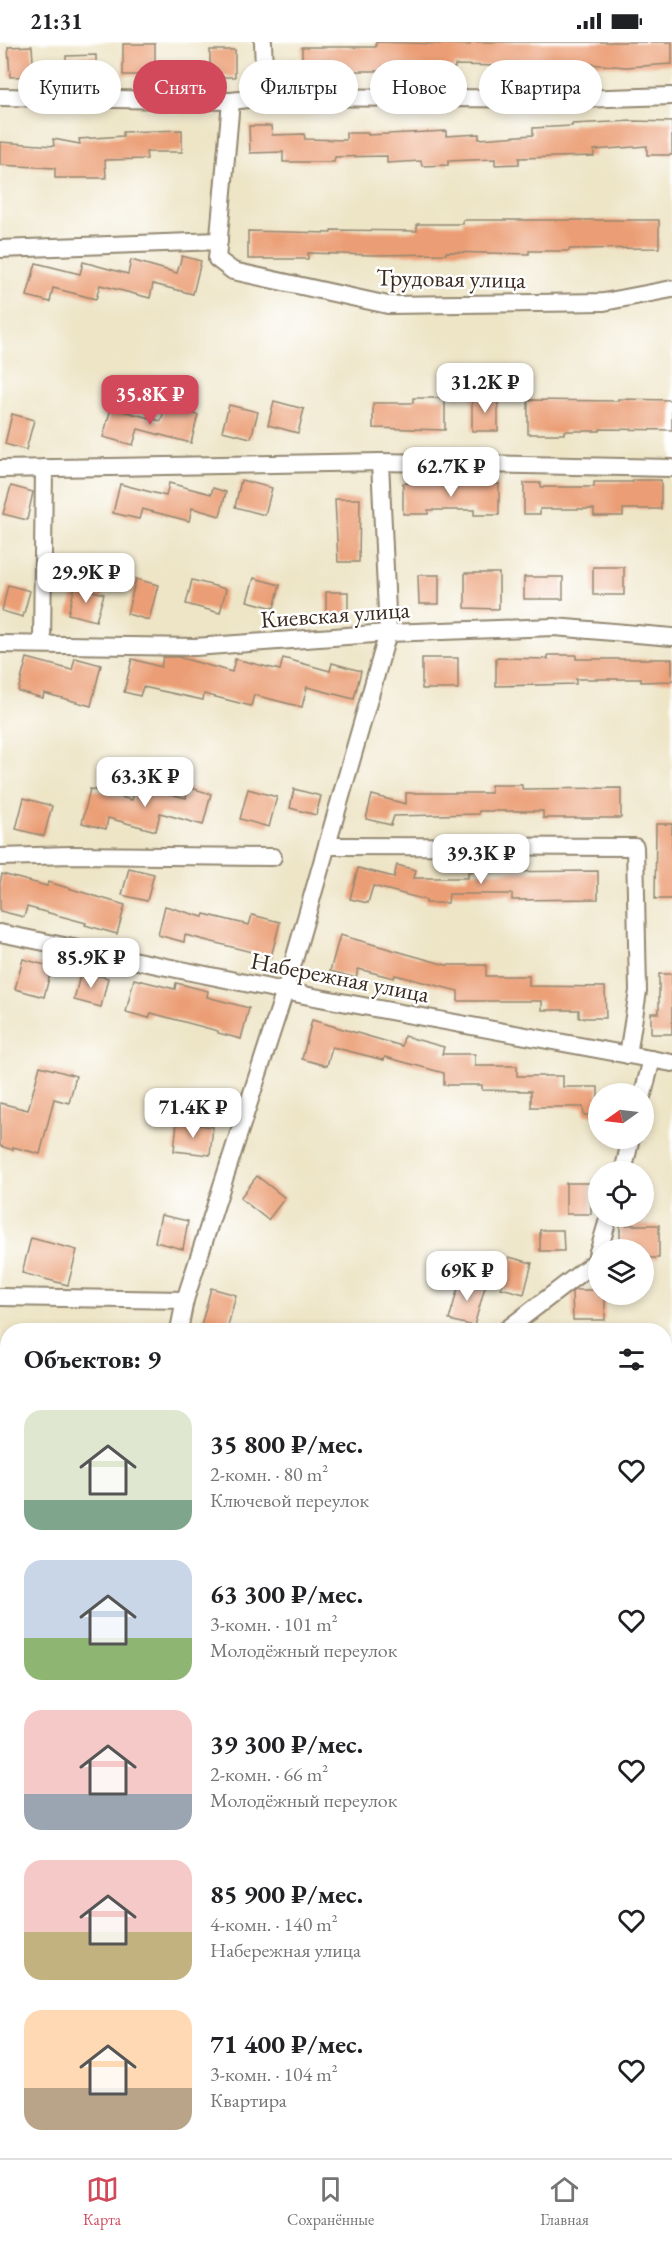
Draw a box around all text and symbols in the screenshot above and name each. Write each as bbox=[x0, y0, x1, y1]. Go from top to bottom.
text: 21:31 bbox=[30, 7, 83, 36]
chip: Купить bbox=[18, 60, 121, 114]
chip: Снять bbox=[133, 60, 227, 114]
chip: Фильтры bbox=[239, 60, 358, 114]
chip: Новое bbox=[370, 60, 467, 114]
chip: Квартира bbox=[479, 60, 602, 114]
street label: Трудовая улица bbox=[376, 261, 526, 295]
pin: 31.2K ₽ bbox=[430, 363, 540, 414]
text: 31.2K ₽ bbox=[451, 369, 519, 395]
pin: 35.8K ₽ bbox=[95, 375, 205, 426]
text: 35.8K ₽ bbox=[116, 381, 184, 407]
pin: 62.7K ₽ bbox=[396, 447, 506, 498]
text: 62.7K ₽ bbox=[417, 453, 485, 479]
pin: 29.9K ₽ bbox=[31, 553, 141, 604]
text: 29.9K ₽ bbox=[52, 559, 120, 585]
street label: Киевская улица bbox=[259, 593, 411, 635]
pin: 63.3K ₽ bbox=[90, 757, 200, 808]
text: 63.3K ₽ bbox=[111, 763, 179, 789]
pin: 39.3K ₽ bbox=[426, 834, 536, 885]
text: 39.3K ₽ bbox=[447, 840, 515, 866]
pin: 85.9K ₽ bbox=[36, 938, 146, 989]
text: 85.9K ₽ bbox=[57, 944, 125, 970]
street label: Набережная улица bbox=[248, 944, 432, 1010]
north arrow bbox=[588, 1083, 654, 1149]
map controls bbox=[588, 1083, 654, 1305]
pin: 71.4K ₽ bbox=[138, 1088, 248, 1139]
text: 71.4K ₽ bbox=[159, 1094, 227, 1120]
button: locate bbox=[588, 1161, 654, 1227]
button: layers bbox=[588, 1239, 654, 1305]
pin: 69K ₽ bbox=[425, 1251, 509, 1302]
text: 69K ₽ bbox=[440, 1257, 494, 1283]
text: Объектов: 9 bbox=[24, 1342, 161, 1376]
icon: filters bbox=[615, 1343, 648, 1376]
text: 35 800 ₽/мес. bbox=[210, 1427, 363, 1461]
icon: home bbox=[72, 1434, 144, 1506]
icon: heart bbox=[615, 1454, 648, 1487]
text: 2-комн. · 80 m² bbox=[210, 1461, 328, 1487]
text: Ключевой переулок bbox=[210, 1487, 369, 1513]
text: 63 300 ₽/мес. bbox=[210, 1577, 363, 1611]
icon: home bbox=[72, 1584, 144, 1656]
icon: heart bbox=[615, 1604, 648, 1637]
text: 3-комн. · 101 m² bbox=[210, 1611, 338, 1637]
text: Молодёжный переулок bbox=[210, 1637, 397, 1663]
text: 39 300 ₽/мес. bbox=[210, 1727, 363, 1761]
icon: home bbox=[72, 1734, 144, 1806]
icon: heart bbox=[615, 1754, 648, 1787]
text: 2-комн. · 66 m² bbox=[210, 1761, 328, 1787]
text: Молодёжный переулок bbox=[210, 1787, 397, 1813]
text: 85 900 ₽/мес. bbox=[210, 1877, 363, 1911]
icon: home bbox=[72, 1884, 144, 1956]
icon: heart bbox=[615, 1904, 648, 1937]
text: 4-комн. · 140 m² bbox=[210, 1911, 338, 1937]
text: Набережная улица bbox=[210, 1937, 361, 1963]
text: 71 400 ₽/мес. bbox=[210, 2027, 363, 2061]
icon: home bbox=[72, 2034, 144, 2106]
icon: heart bbox=[615, 2054, 648, 2087]
text: 3-комн. · 104 m² bbox=[210, 2061, 338, 2087]
text: Квартира bbox=[210, 2087, 287, 2113]
tab: Карта bbox=[83, 2173, 121, 2230]
tab: Сохранённые bbox=[287, 2173, 374, 2230]
tab: Главная bbox=[540, 2173, 589, 2230]

